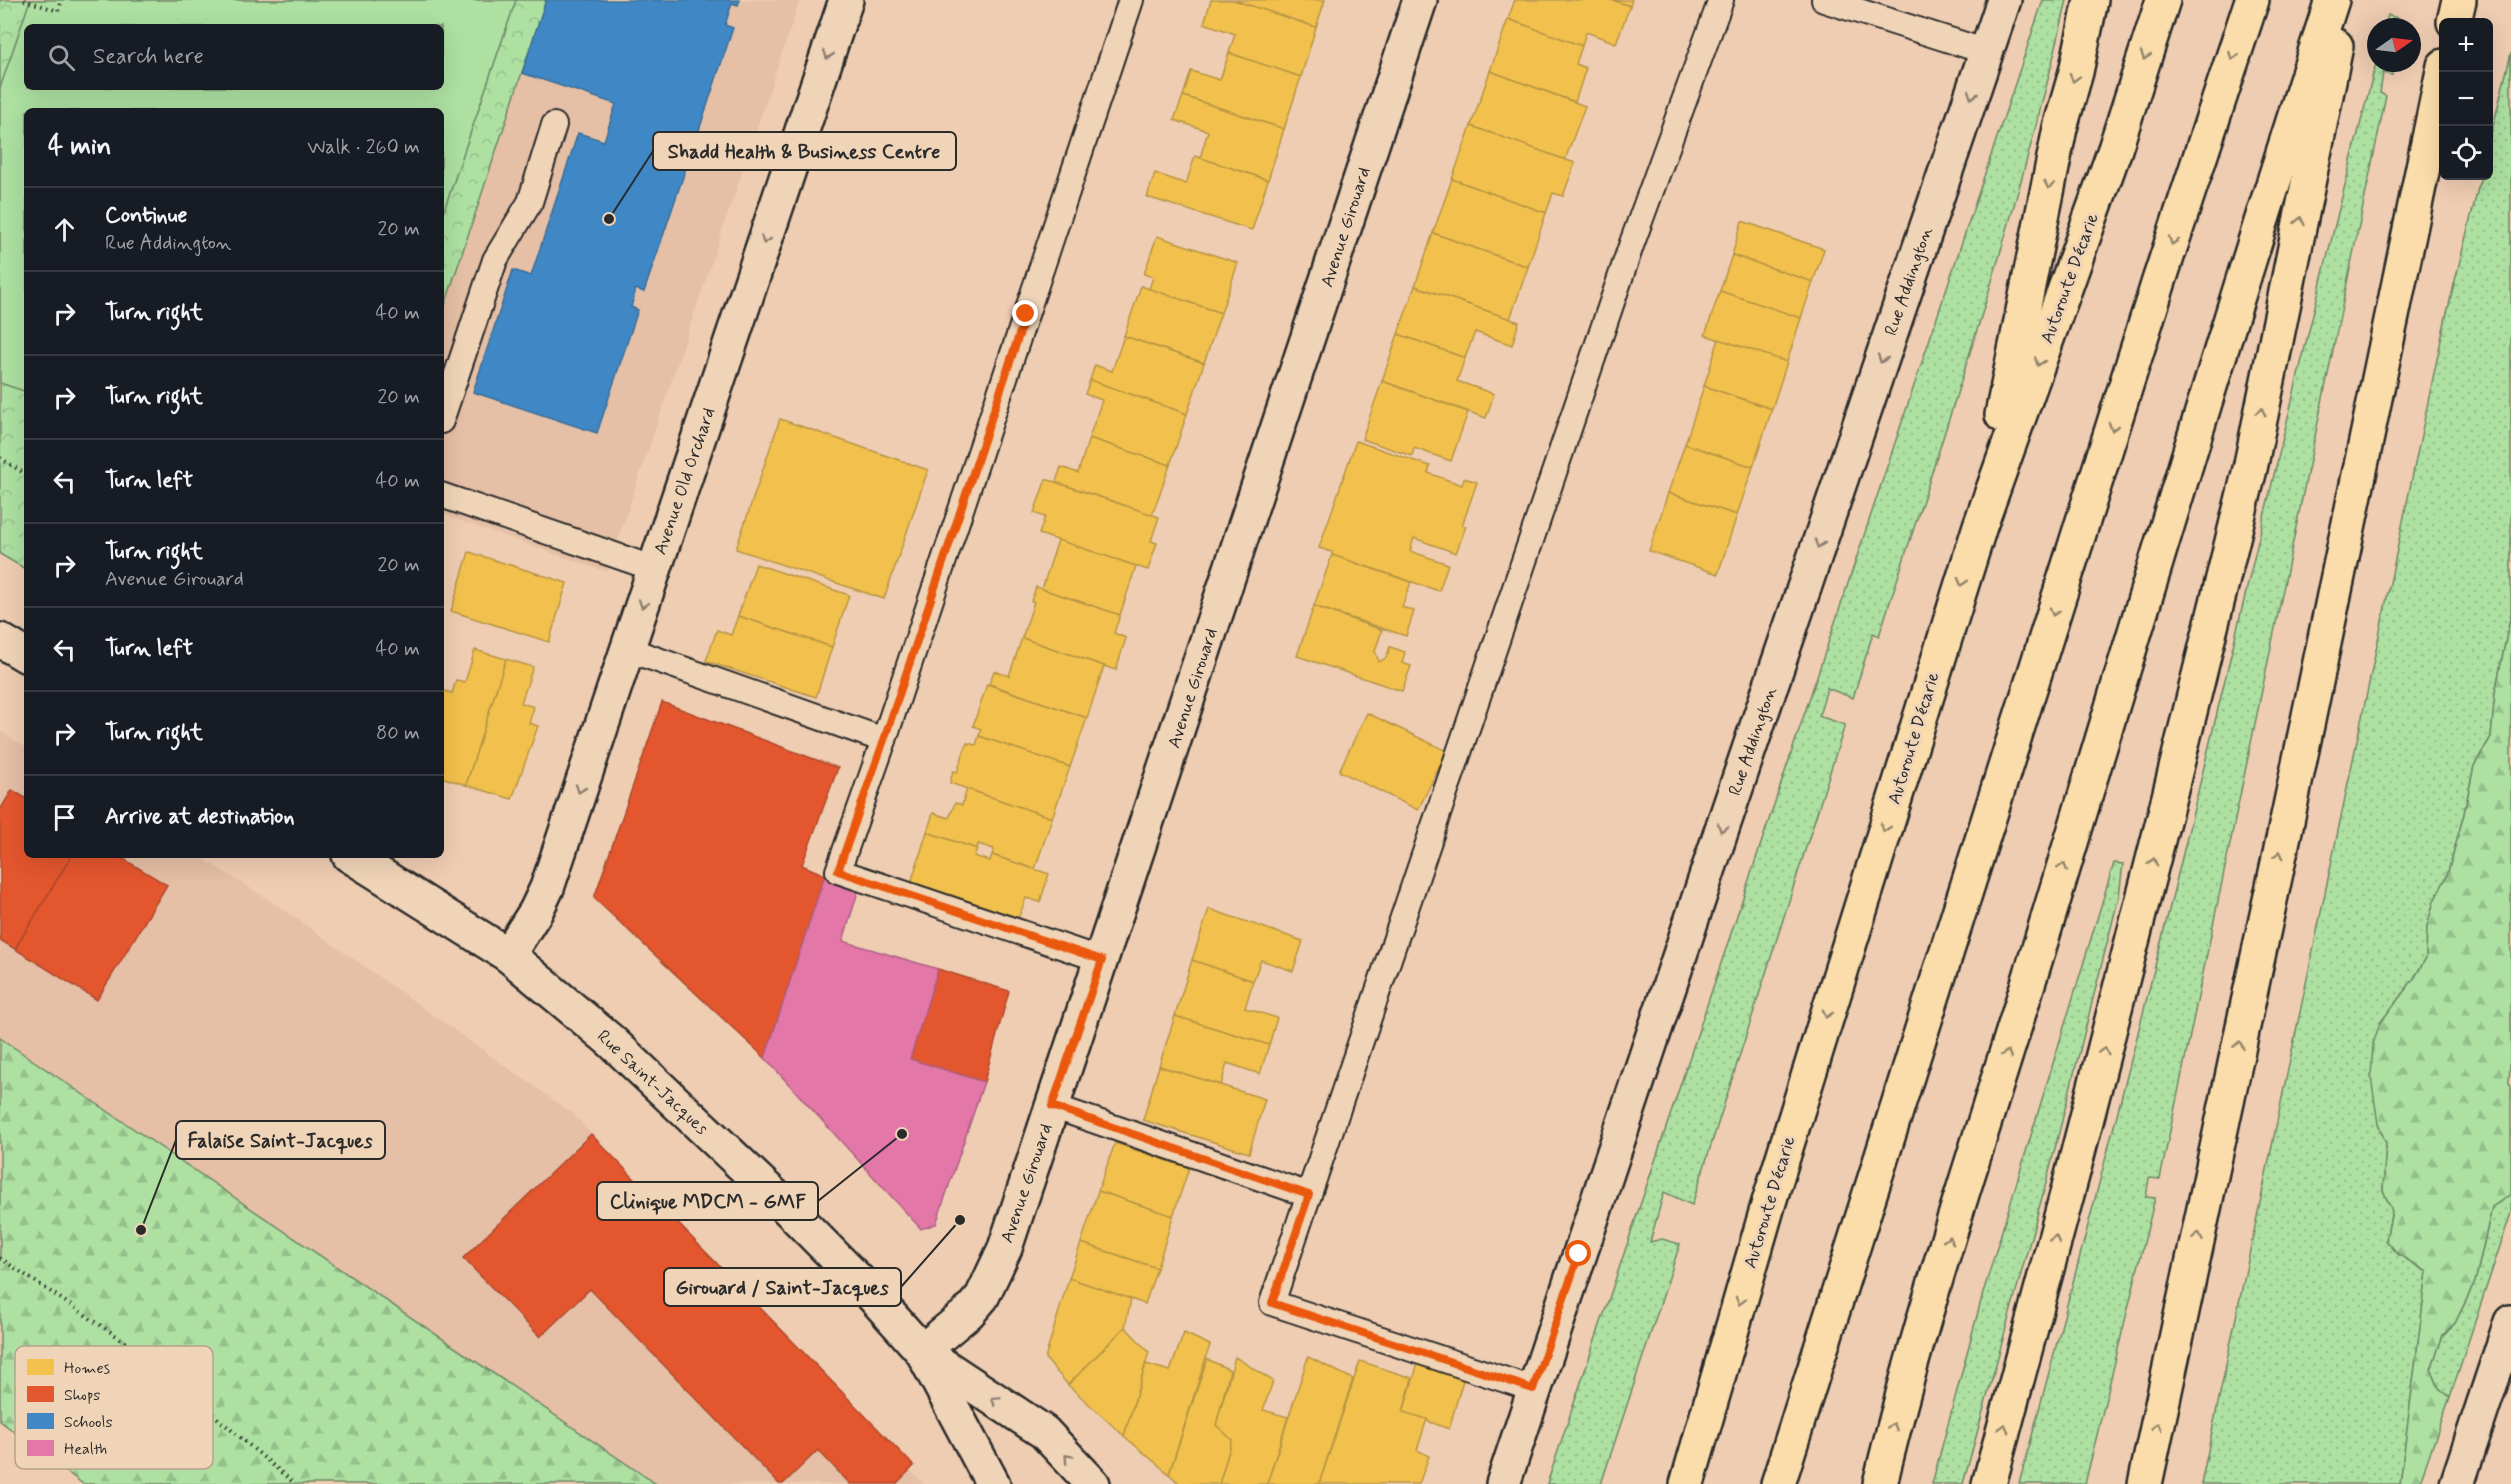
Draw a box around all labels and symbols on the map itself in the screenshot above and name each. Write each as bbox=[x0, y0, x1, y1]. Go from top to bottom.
north arrow bbox=[2367, 18, 2421, 72]
one-way arrow bbox=[822, 49, 835, 60]
one-way arrow bbox=[2140, 50, 2152, 61]
one-way arrow bbox=[2228, 50, 2241, 61]
one-way arrow bbox=[2069, 73, 2082, 83]
one-way arrow bbox=[1966, 89, 1979, 100]
callout: Shadd Health & Business Centre bbox=[653, 132, 956, 170]
text: Shadd Health & Business Centre bbox=[668, 139, 940, 166]
street label: Avenue Girouard bbox=[1315, 164, 1377, 290]
one-way arrow bbox=[2043, 180, 2056, 190]
street label: Autoroute Décarie bbox=[2035, 210, 2105, 347]
one-way arrow bbox=[2293, 216, 2306, 226]
street label: Rue Addington bbox=[1879, 224, 1939, 339]
one-way arrow bbox=[760, 234, 773, 245]
one-way arrow bbox=[2167, 235, 2180, 246]
route end bbox=[1012, 300, 1038, 326]
one-way arrow bbox=[1876, 353, 1889, 364]
one-way arrow bbox=[2033, 356, 2046, 367]
street label: Avenue Old Orchard bbox=[649, 405, 721, 558]
one-way arrow bbox=[2254, 407, 2267, 417]
one-way arrow bbox=[2108, 421, 2120, 432]
one-way arrow bbox=[1814, 538, 1826, 549]
one-way arrow bbox=[1957, 576, 1969, 587]
one-way arrow bbox=[637, 598, 650, 609]
one-way arrow bbox=[2049, 606, 2061, 617]
street label: Avenue Girouard bbox=[1162, 625, 1224, 751]
street label: Autoroute Décarie bbox=[1882, 669, 1945, 807]
street label: Rue Addington bbox=[1723, 684, 1783, 799]
one-way arrow bbox=[575, 783, 588, 794]
one-way arrow bbox=[1717, 822, 1730, 833]
one-way arrow bbox=[1880, 822, 1893, 833]
one-way arrow bbox=[2272, 850, 2285, 860]
one-way arrow bbox=[2145, 857, 2158, 867]
one-way arrow bbox=[2056, 862, 2068, 873]
one-way arrow bbox=[1822, 1008, 1834, 1019]
street label: Rue Saint-Jacques bbox=[592, 1025, 713, 1141]
one-way arrow bbox=[2231, 1041, 2244, 1051]
one-way arrow bbox=[2097, 1046, 2109, 1056]
one-way arrow bbox=[2000, 1049, 2012, 1060]
street label: Avenue Girouard bbox=[995, 1120, 1059, 1246]
callout: Falaise Saint-Jacques bbox=[176, 1121, 385, 1159]
text: Falaise Saint-Jacques bbox=[187, 1128, 373, 1155]
street label: Autoroute Décarie bbox=[1738, 1133, 1801, 1271]
callout: Clinique MDCM - GMF bbox=[597, 1182, 818, 1220]
text: Clinique MDCM - GMF bbox=[610, 1189, 806, 1216]
one-way arrow bbox=[2191, 1231, 2204, 1241]
one-way arrow bbox=[2047, 1234, 2060, 1244]
one-way arrow bbox=[1942, 1235, 1954, 1246]
route start bbox=[1565, 1240, 1591, 1266]
callout: Girouard / Saint-Jacques bbox=[664, 1268, 901, 1306]
text: Girouard / Saint-Jacques bbox=[675, 1275, 889, 1302]
one-way arrow bbox=[1735, 1295, 1747, 1306]
legend bbox=[15, 1346, 213, 1469]
text: Homes bbox=[64, 1358, 110, 1379]
text: Shops bbox=[64, 1385, 101, 1406]
one-way arrow bbox=[991, 1396, 1002, 1407]
text: Schools bbox=[64, 1412, 113, 1433]
one-way arrow bbox=[1886, 1422, 1899, 1432]
one-way arrow bbox=[2150, 1422, 2163, 1432]
one-way arrow bbox=[1997, 1423, 2009, 1433]
text: Health bbox=[64, 1439, 107, 1460]
one-way arrow bbox=[1064, 1454, 1075, 1465]

